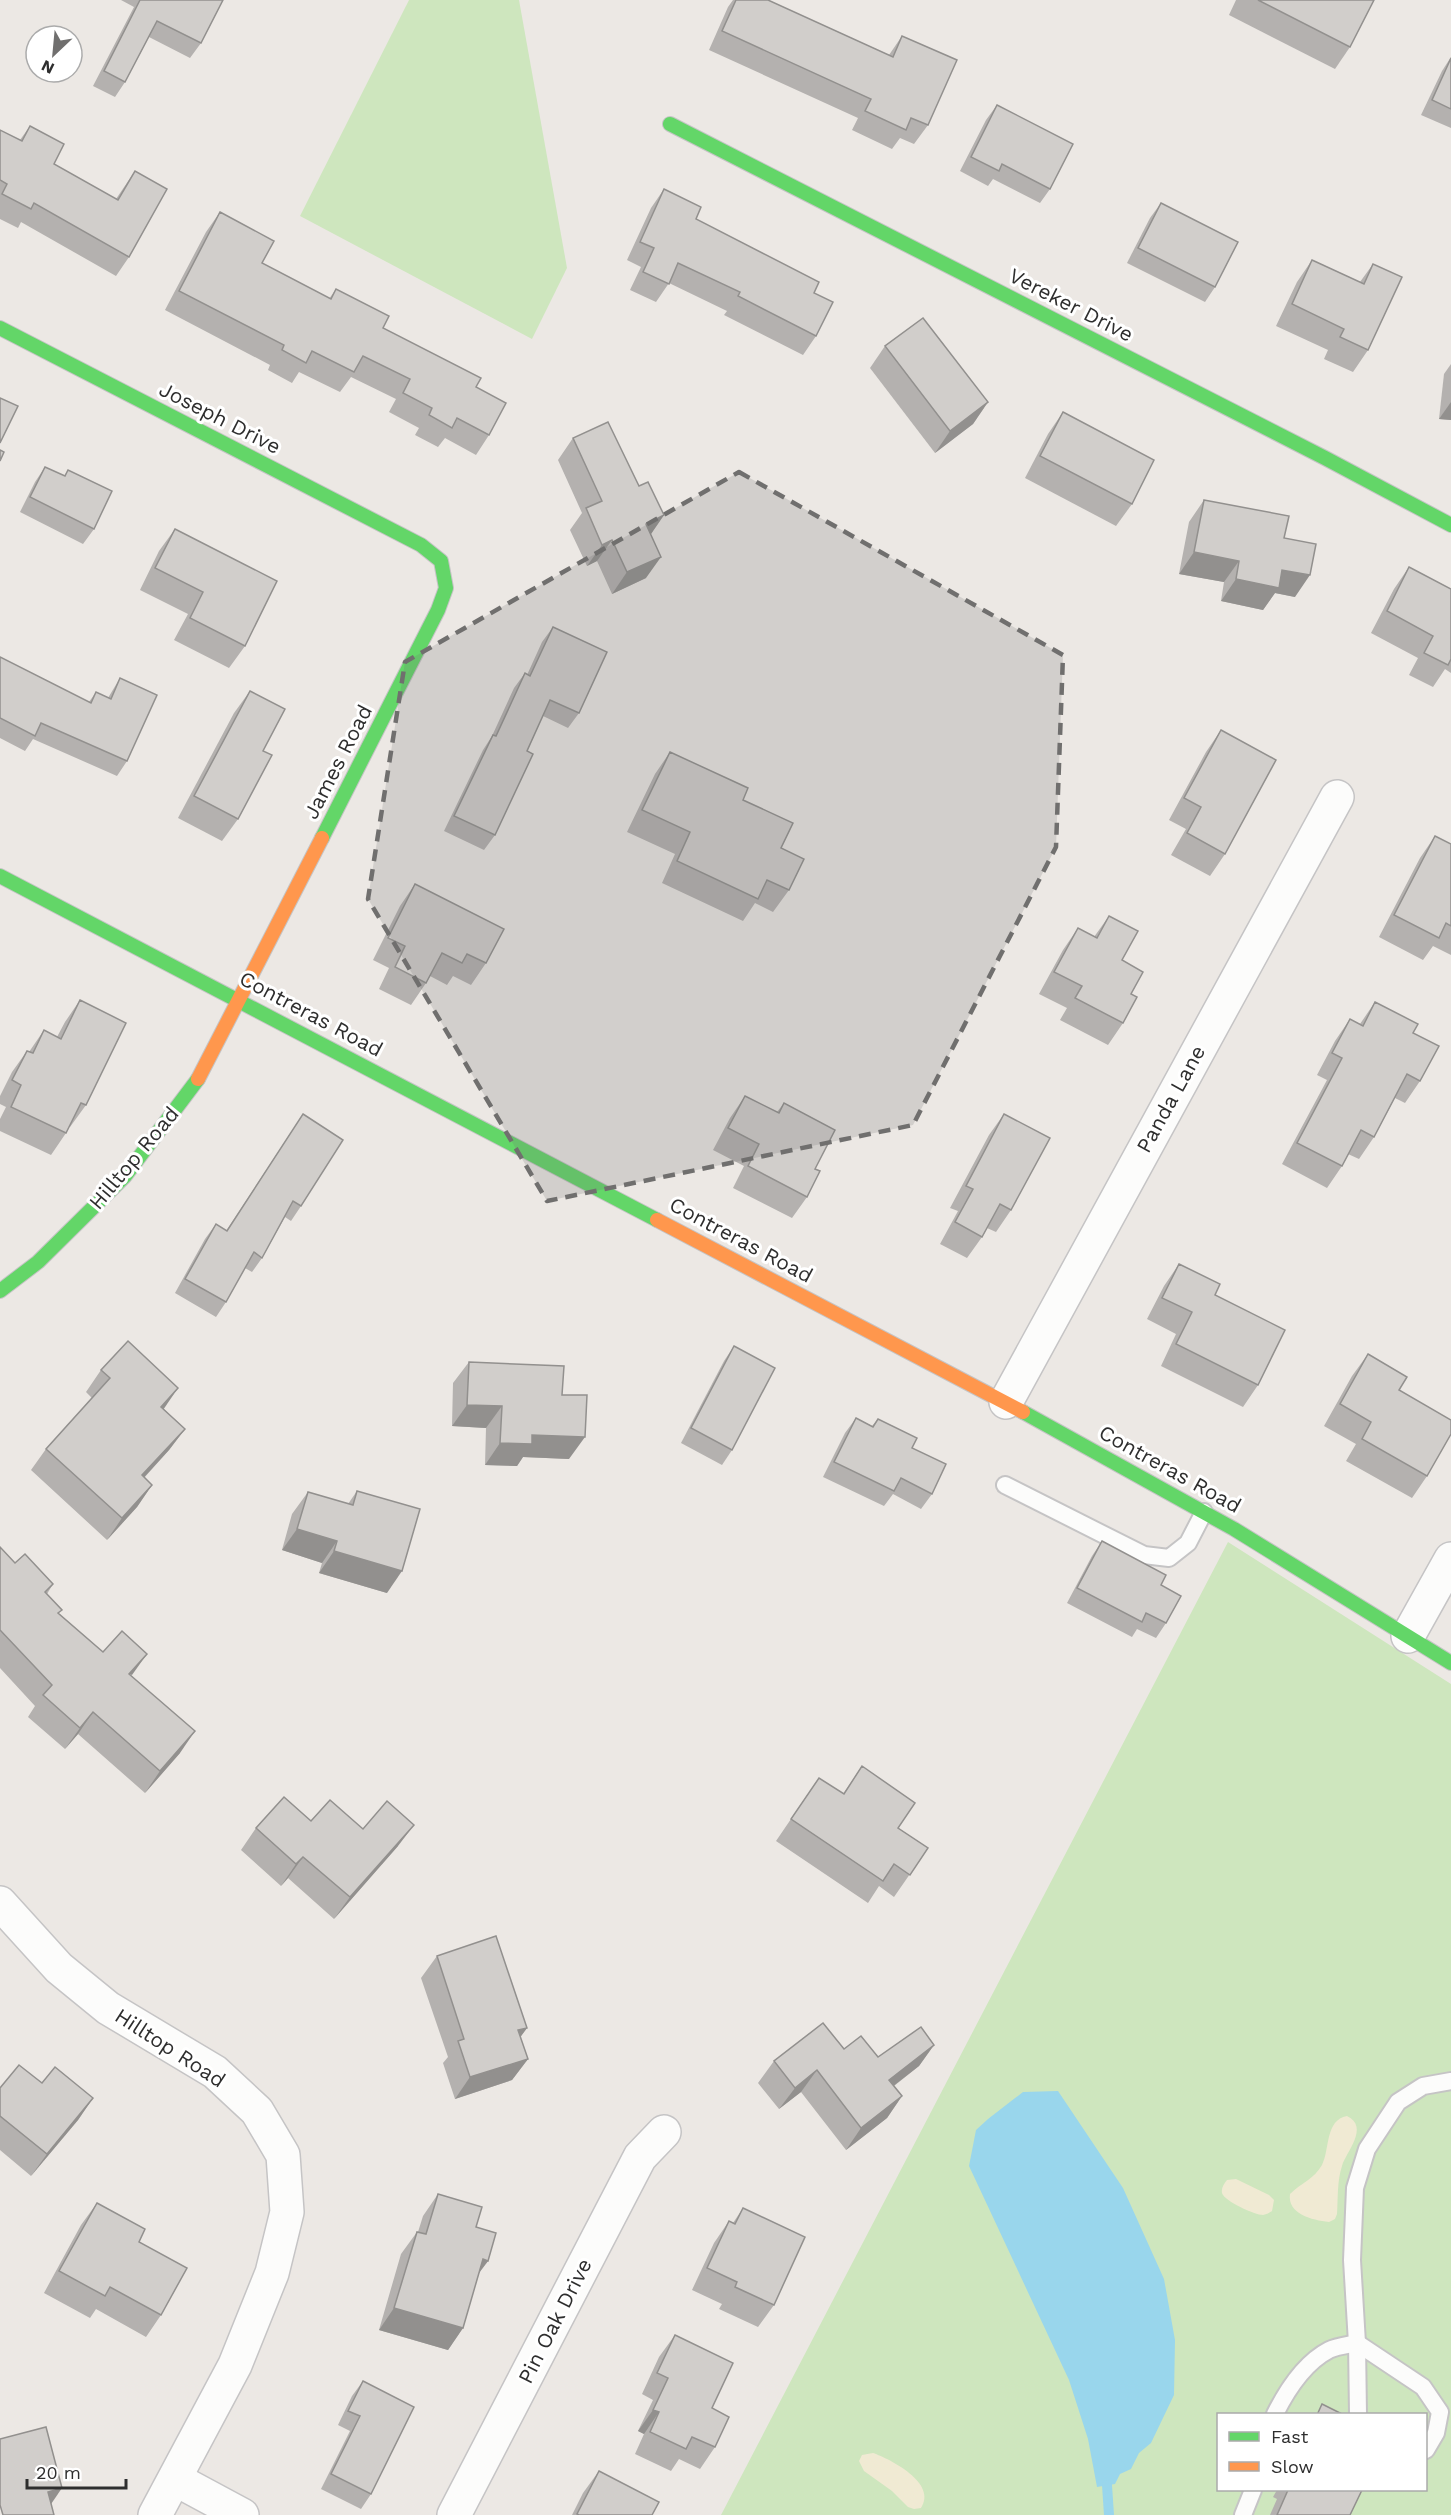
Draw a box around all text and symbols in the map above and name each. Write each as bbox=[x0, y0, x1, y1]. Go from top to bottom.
north arrow bbox=[24, 24, 84, 84]
text: N bbox=[38, 56, 57, 78]
street label: Vereker Drive bbox=[1005, 262, 1138, 347]
street label: Joseph Drive bbox=[155, 376, 285, 459]
street label: James Road bbox=[298, 700, 377, 823]
street label: Contreras Road bbox=[235, 965, 387, 1062]
street label: Panda Lane bbox=[1131, 1041, 1210, 1157]
street label: Hilltop Road bbox=[83, 1101, 184, 1214]
street label: Contreras Road bbox=[665, 1191, 817, 1288]
street label: Contreras Road bbox=[1095, 1419, 1246, 1518]
street label: Hilltop Road bbox=[110, 2003, 230, 2092]
street label: Pin Oak Drive bbox=[512, 2254, 597, 2387]
legend bbox=[1217, 2413, 1427, 2491]
text: Fast bbox=[1271, 2426, 1309, 2447]
scale bar bbox=[27, 2452, 126, 2490]
text: Slow bbox=[1271, 2456, 1314, 2477]
text: 20 m bbox=[36, 2462, 81, 2483]

